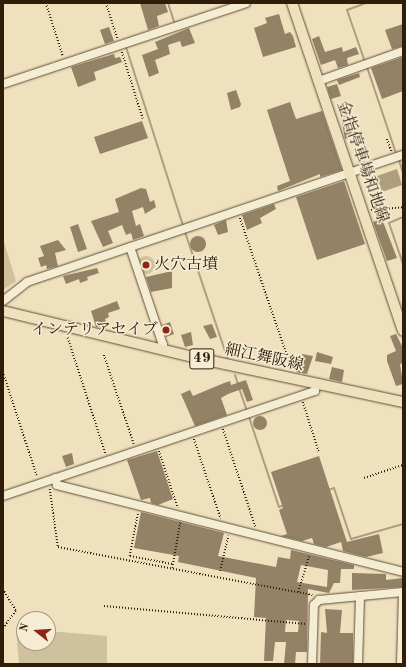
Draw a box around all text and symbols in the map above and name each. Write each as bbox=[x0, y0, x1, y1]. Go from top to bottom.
street label: 金指停車場和地線 bbox=[332, 98, 392, 226]
place label: 火穴古墳 bbox=[154, 255, 218, 275]
marker: 火穴古墳 bbox=[141, 260, 151, 270]
place label: インテリアセイブ bbox=[30, 320, 158, 340]
marker: インテリアセイブ bbox=[161, 325, 171, 335]
street label: 細江舞阪線 bbox=[223, 340, 305, 376]
road number: 49 bbox=[189, 346, 215, 372]
north arrow bbox=[16, 611, 56, 651]
text: N bbox=[19, 622, 31, 633]

